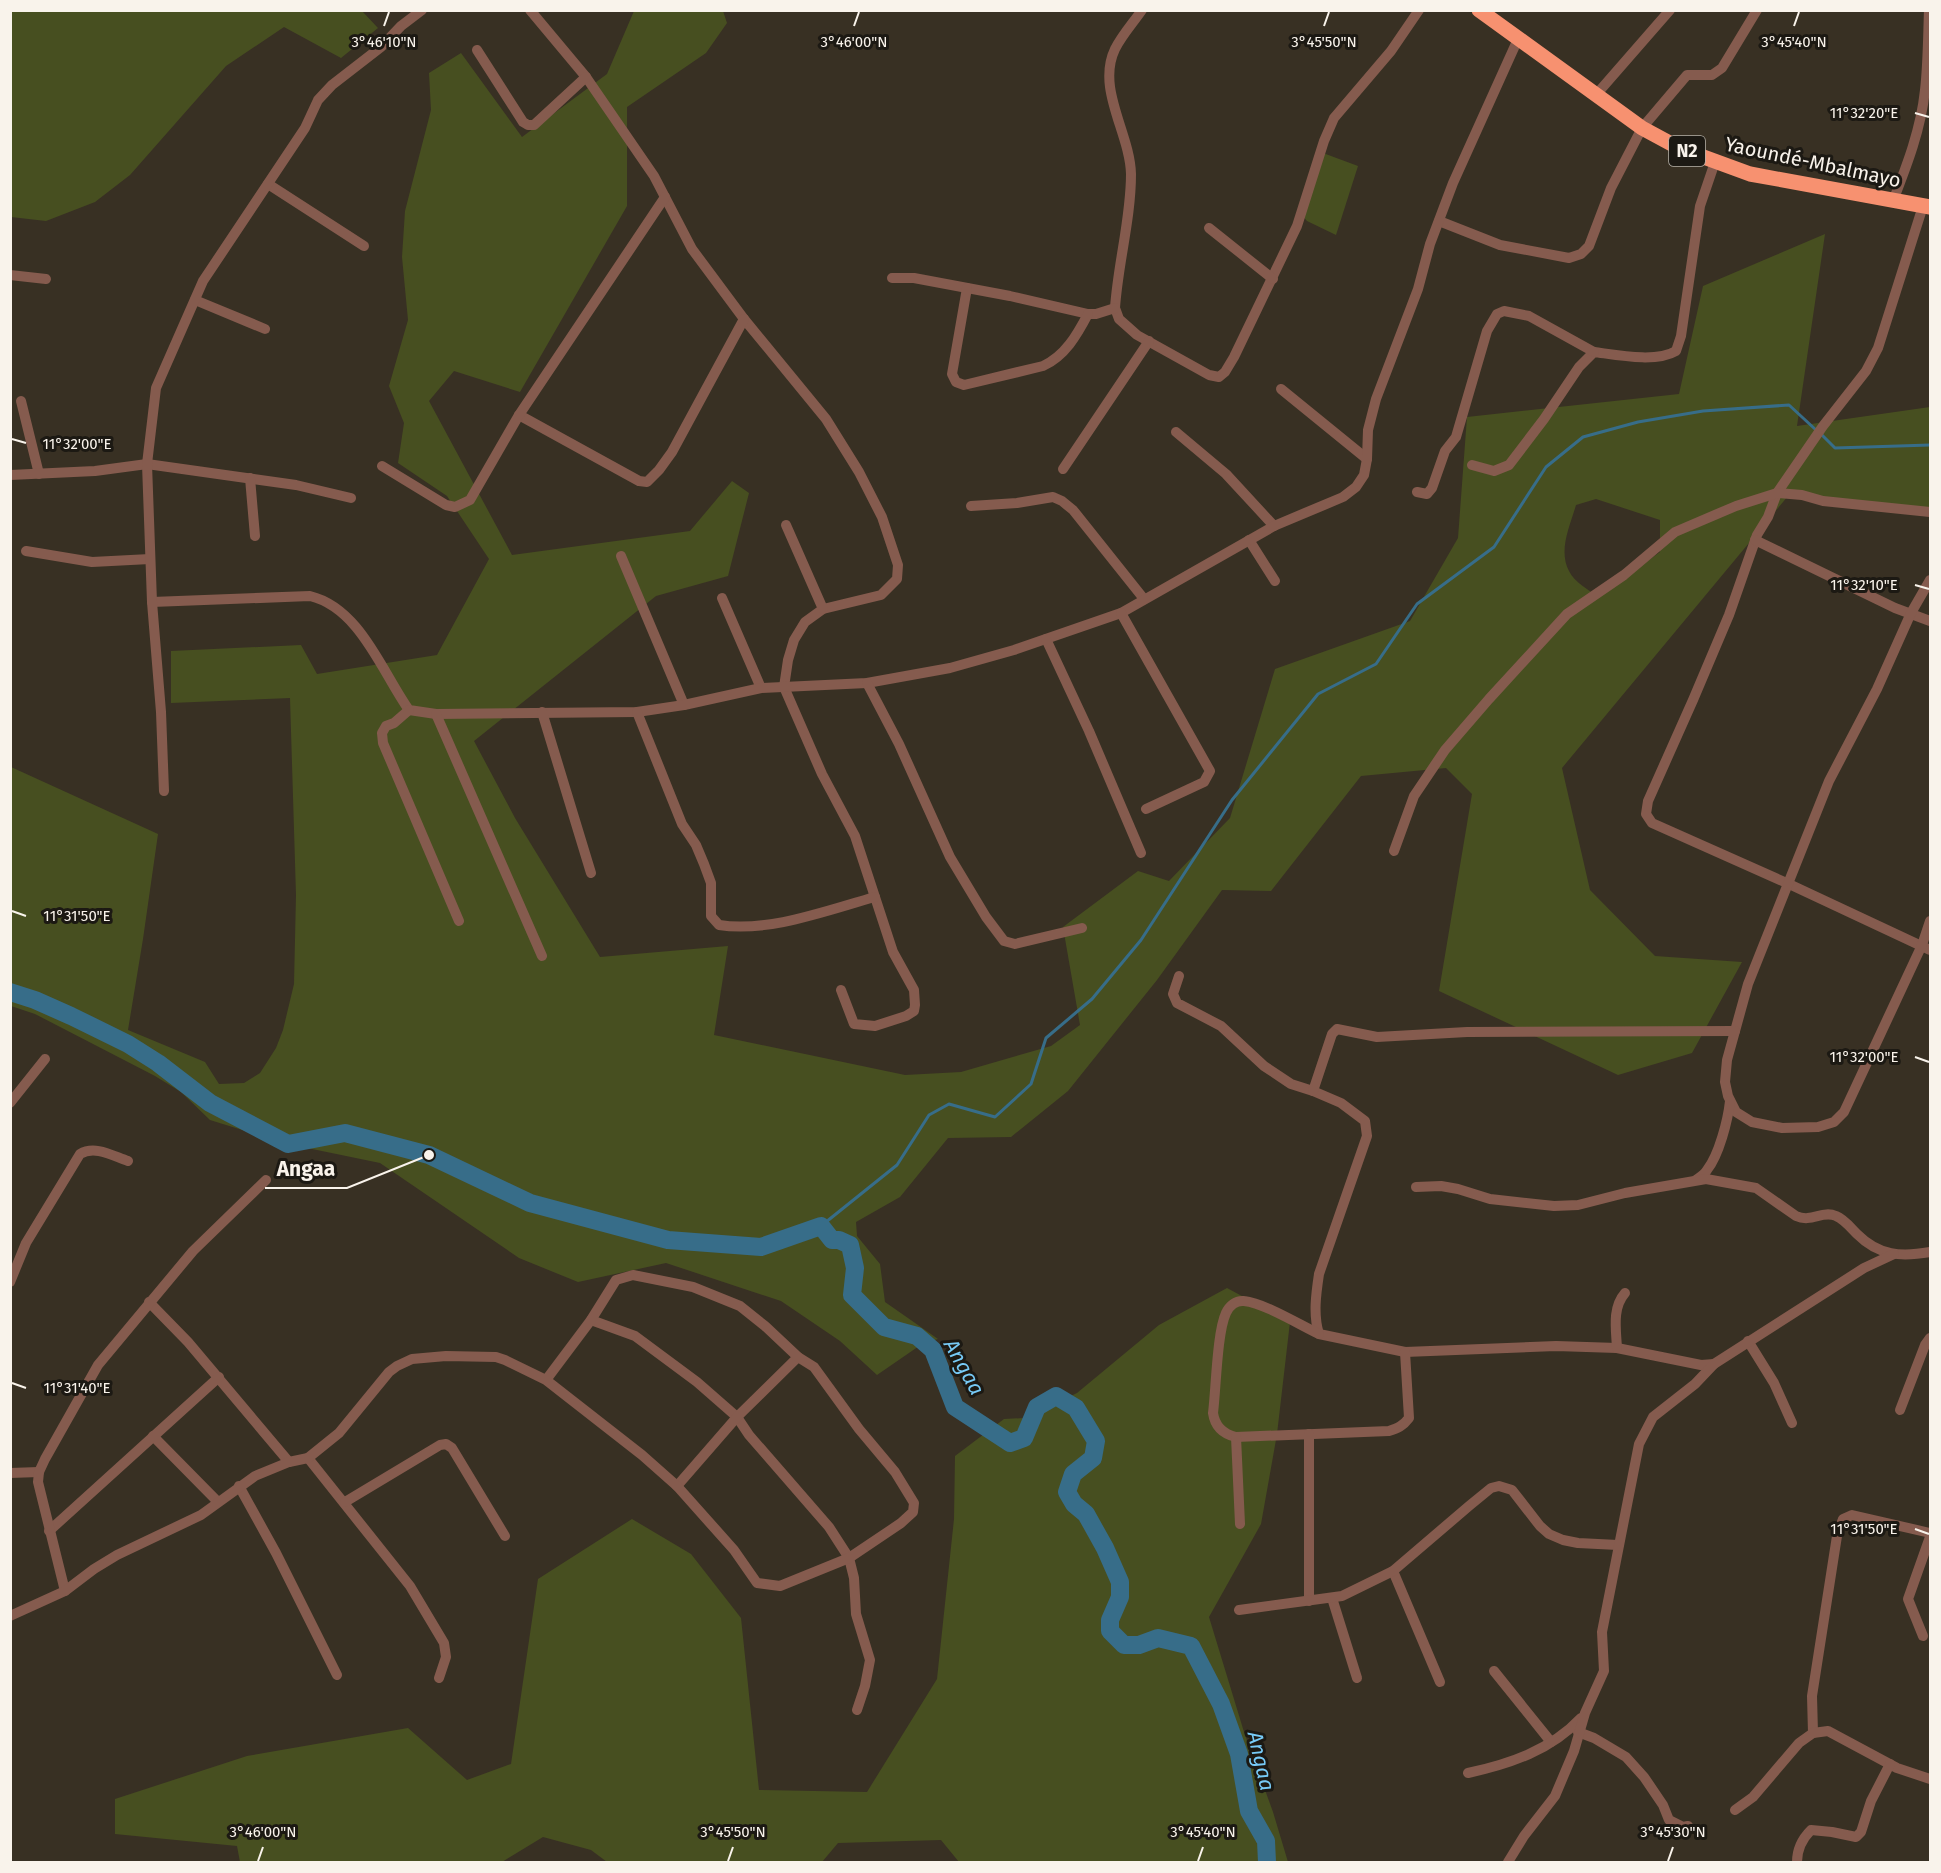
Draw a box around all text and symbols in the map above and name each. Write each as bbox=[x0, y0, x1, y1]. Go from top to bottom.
text: 3°46'10"N bbox=[351, 33, 417, 51]
text: 3°46'00"N bbox=[821, 33, 887, 51]
text: 3°45'50"N bbox=[1291, 33, 1357, 51]
text: 3°45'40"N bbox=[1761, 33, 1827, 51]
text: 11°32'20"E bbox=[1830, 104, 1898, 122]
street label: Yaoundé-Mbalmayo bbox=[1723, 132, 1903, 192]
road number: N2 bbox=[1669, 136, 1705, 166]
text: 11°32'00"E bbox=[42, 435, 112, 453]
text: 11°32'10"E bbox=[1830, 576, 1898, 594]
text: 11°31'50"E bbox=[43, 907, 111, 925]
text: 11°32'00"E bbox=[1829, 1048, 1899, 1066]
callout: Angaa bbox=[265, 1149, 347, 1188]
text: Angaa bbox=[276, 1156, 335, 1182]
water label: Angaa bbox=[938, 1334, 990, 1400]
text: 11°31'40"E bbox=[43, 1379, 111, 1397]
text: 11°31'50"E bbox=[1830, 1520, 1898, 1538]
water label: Angaa bbox=[1241, 1728, 1280, 1793]
text: 3°46'00"N bbox=[230, 1823, 296, 1841]
text: 3°45'50"N bbox=[700, 1823, 766, 1841]
text: 3°45'40"N bbox=[1170, 1823, 1236, 1841]
text: 3°45'30"N bbox=[1640, 1823, 1706, 1841]

